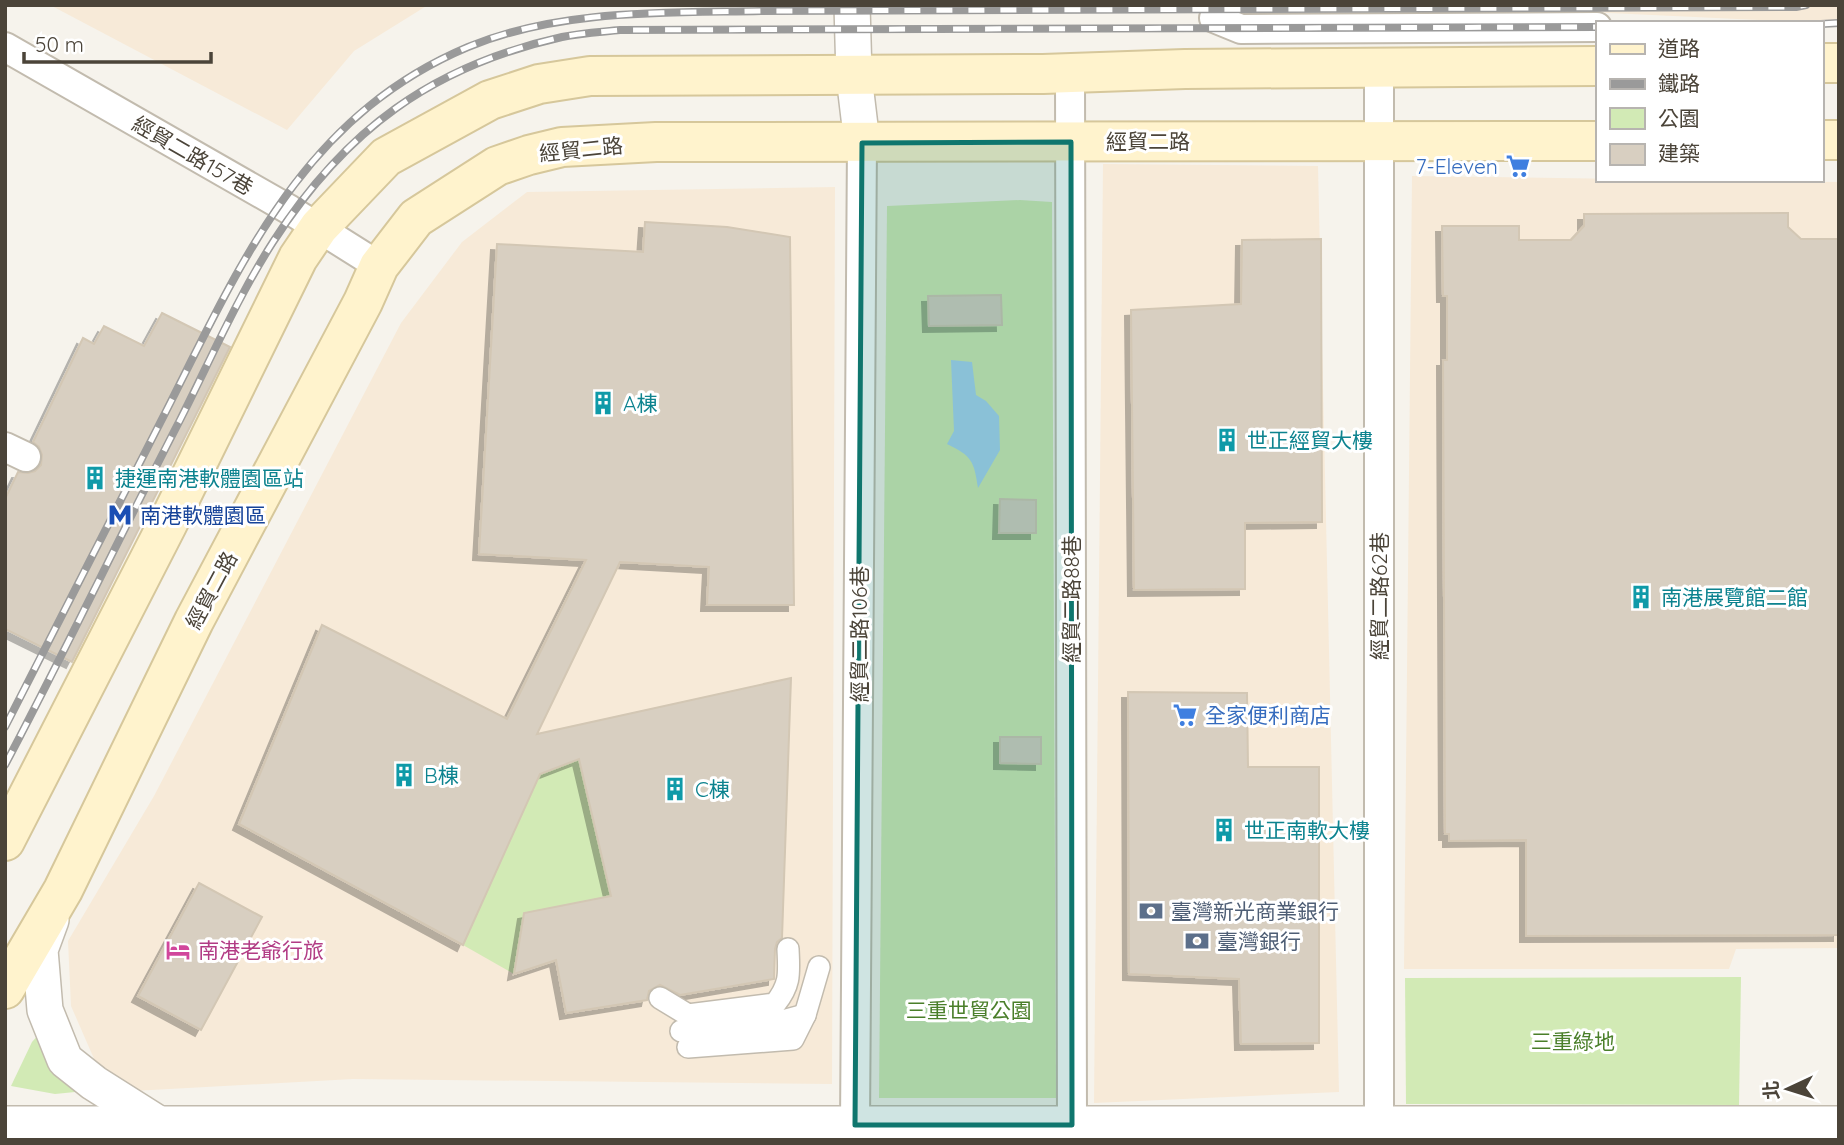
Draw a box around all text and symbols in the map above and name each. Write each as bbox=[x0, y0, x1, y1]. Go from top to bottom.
scale bar bbox=[24, 21, 212, 65]
legend bbox=[1596, 21, 1823, 182]
text: 50 m bbox=[35, 31, 84, 57]
text: 道路 bbox=[1658, 35, 1700, 61]
text: 鐵路 bbox=[1658, 70, 1700, 96]
text: 公園 bbox=[1658, 105, 1700, 131]
street label: 經貿二路157巷 bbox=[128, 110, 258, 200]
street label: 經貿二路 bbox=[1106, 128, 1190, 154]
street label: 經貿二路 bbox=[538, 132, 624, 166]
text: 建築 bbox=[1658, 140, 1700, 166]
supermarket icon: 7-Eleven bbox=[1504, 152, 1532, 180]
place label: 7-Eleven bbox=[1416, 153, 1498, 179]
building icon: A棟 bbox=[589, 389, 617, 417]
place label: A棟 bbox=[623, 390, 658, 416]
building icon: 世正經貿大樓 bbox=[1213, 426, 1241, 454]
place label: 世正經貿大樓 bbox=[1247, 427, 1373, 453]
building icon: 捷運南港軟體園區站 bbox=[81, 464, 109, 492]
place label: 捷運南港軟體園區站 bbox=[115, 465, 304, 491]
metro station icon: 南港軟體園區 bbox=[106, 501, 134, 529]
place label: 南港軟體園區 bbox=[140, 502, 266, 528]
street label: 經貿二路62巷 bbox=[1366, 532, 1392, 660]
street label: 經貿二路88巷 bbox=[1058, 535, 1084, 663]
street label: 經貿二路 bbox=[180, 547, 242, 633]
street label: 經貿二路106巷 bbox=[846, 566, 872, 702]
building icon: 南港展覽館二館 bbox=[1627, 583, 1655, 611]
place label: 南港展覽館二館 bbox=[1661, 584, 1808, 610]
supermarket icon: 全家便利商店 bbox=[1171, 701, 1199, 729]
place label: 全家便利商店 bbox=[1205, 702, 1331, 728]
building icon: B棟 bbox=[390, 761, 418, 789]
place label: B棟 bbox=[424, 762, 459, 788]
building icon: C棟 bbox=[661, 775, 689, 803]
place label: C棟 bbox=[695, 776, 730, 802]
building icon: 世正南軟大樓 bbox=[1210, 816, 1238, 844]
place label: 世正南軟大樓 bbox=[1244, 817, 1370, 843]
bank icon: 臺灣新光商業銀行 bbox=[1137, 897, 1165, 925]
place label: 臺灣新光商業銀行 bbox=[1171, 898, 1339, 924]
bank icon: 臺灣銀行 bbox=[1183, 927, 1211, 955]
place label: 臺灣銀行 bbox=[1217, 928, 1301, 954]
hotel icon: 南港老爺行旅 bbox=[164, 936, 192, 964]
place label: 南港老爺行旅 bbox=[198, 937, 324, 963]
park label: 三重世貿公園 bbox=[906, 997, 1032, 1023]
park label: 三重綠地 bbox=[1531, 1028, 1615, 1054]
north arrow bbox=[1753, 1054, 1823, 1124]
text: 北 bbox=[1758, 1080, 1784, 1101]

